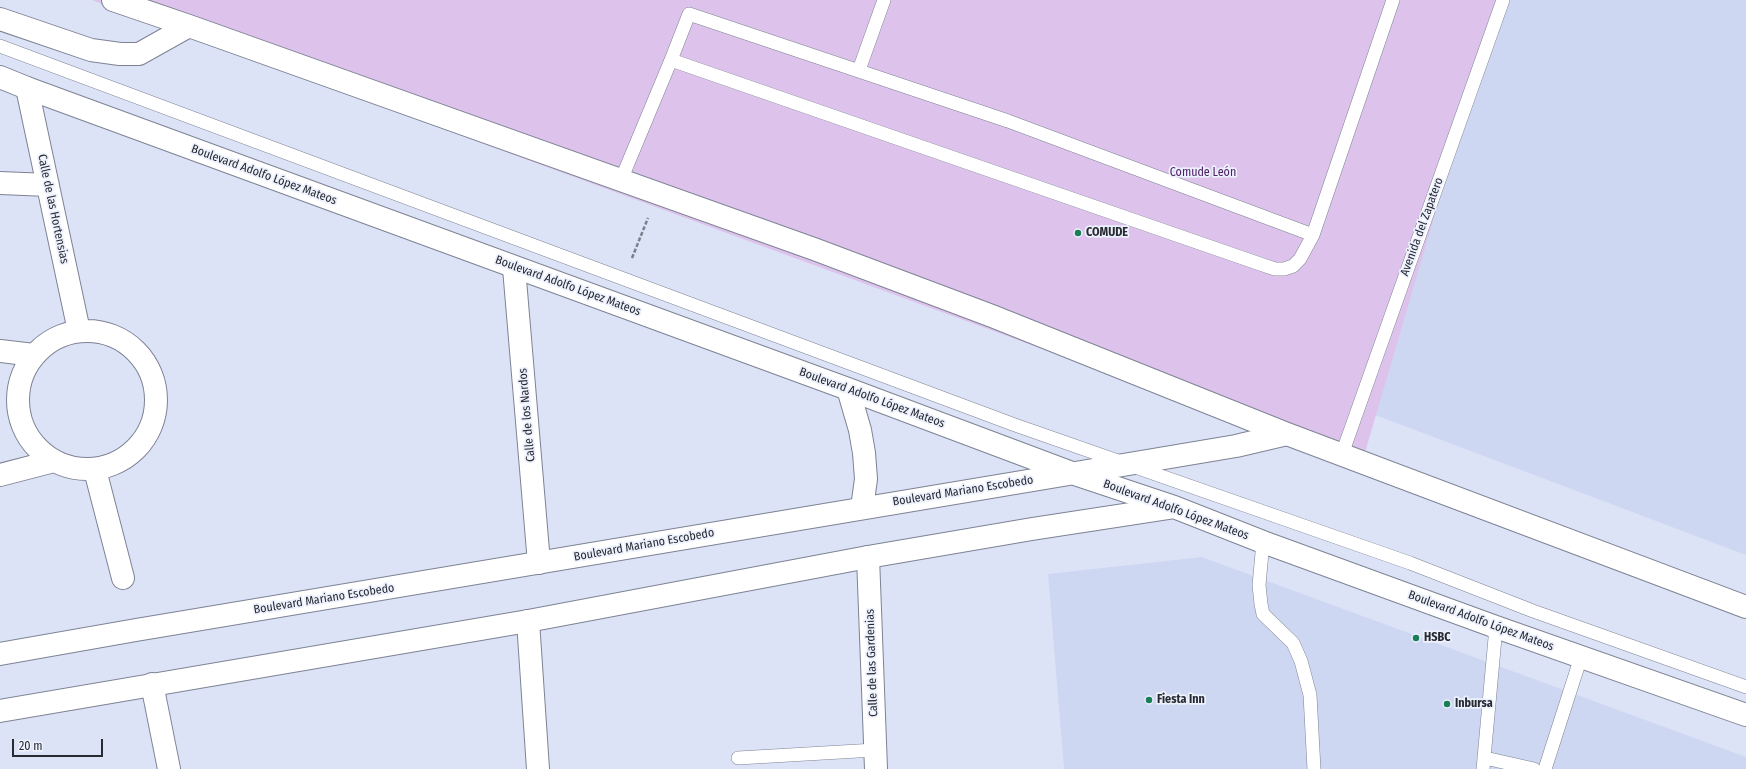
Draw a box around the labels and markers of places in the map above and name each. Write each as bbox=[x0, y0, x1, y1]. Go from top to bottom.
place label: COMUDE bbox=[1086, 226, 1128, 240]
marker: COMUDE bbox=[1073, 228, 1083, 238]
place label: HSBC bbox=[1424, 631, 1450, 645]
marker: HSBC bbox=[1411, 633, 1421, 643]
place label: Fiesta Inn bbox=[1157, 693, 1205, 707]
marker: Fiesta Inn bbox=[1144, 695, 1154, 705]
place label: Inbursa bbox=[1455, 697, 1493, 711]
marker: Inbursa bbox=[1442, 699, 1452, 709]

